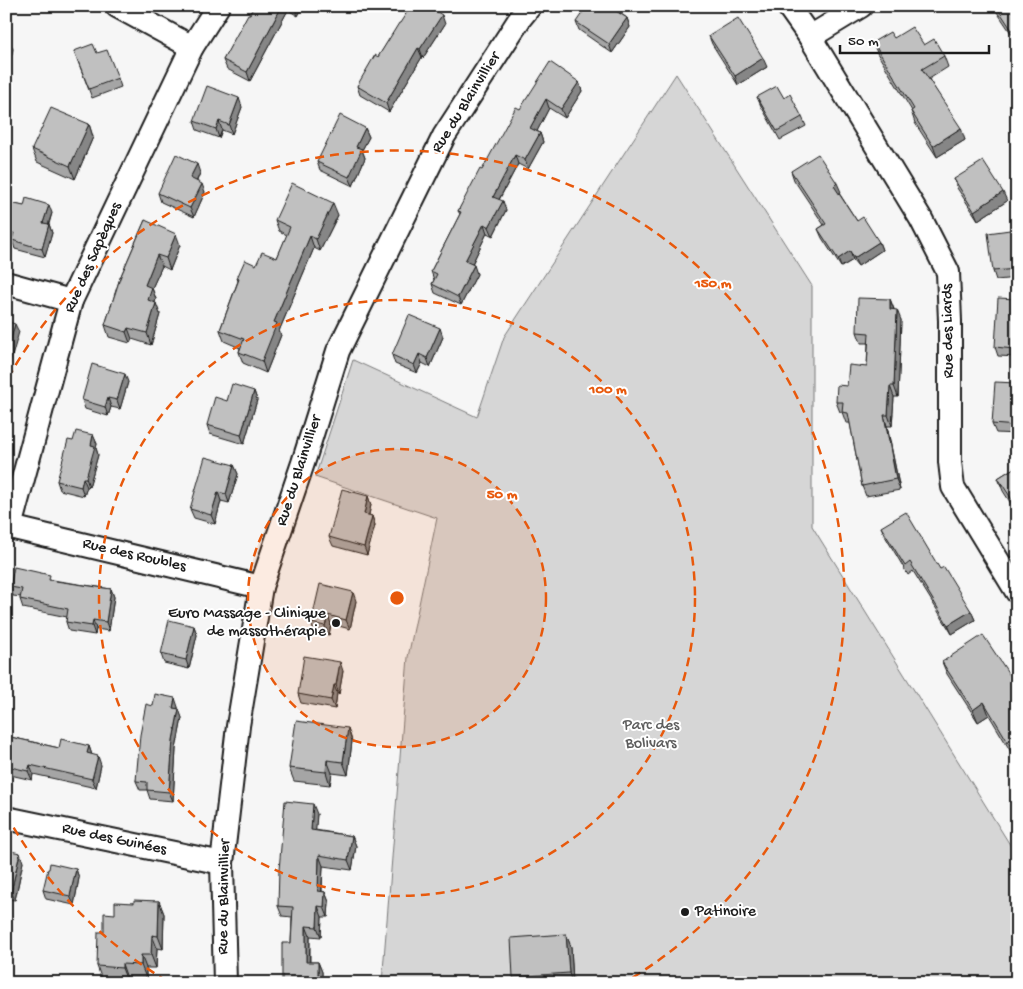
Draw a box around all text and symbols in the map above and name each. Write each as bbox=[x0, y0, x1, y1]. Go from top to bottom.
scale bar bbox=[840, 22, 989, 54]
text: 50 m bbox=[848, 33, 879, 51]
street label: Rue du Blainvillier bbox=[428, 48, 506, 157]
street label: Rue des Sapèques bbox=[61, 199, 127, 316]
text: 150 m bbox=[694, 275, 732, 293]
street label: Rue des Liards bbox=[939, 283, 959, 378]
text: 100 m bbox=[588, 381, 627, 399]
street label: Rue du Blainvillier bbox=[273, 412, 327, 529]
text: 50 m bbox=[487, 486, 518, 504]
street label: Rue des Roubles bbox=[80, 535, 189, 577]
centre of rings bbox=[388, 589, 406, 607]
place label: Euro Massage - Clinique de massothérapie bbox=[168, 605, 327, 642]
marker: Euro Massage - Clinique de massothérapie bbox=[330, 617, 342, 629]
park label: Parc des Bolivars bbox=[622, 717, 680, 754]
street label: Rue des Guinées bbox=[60, 820, 169, 861]
street label: Rue du Blainvillier bbox=[214, 838, 236, 955]
place label: Patinoire bbox=[694, 903, 757, 922]
marker: Patinoire bbox=[679, 906, 691, 918]

